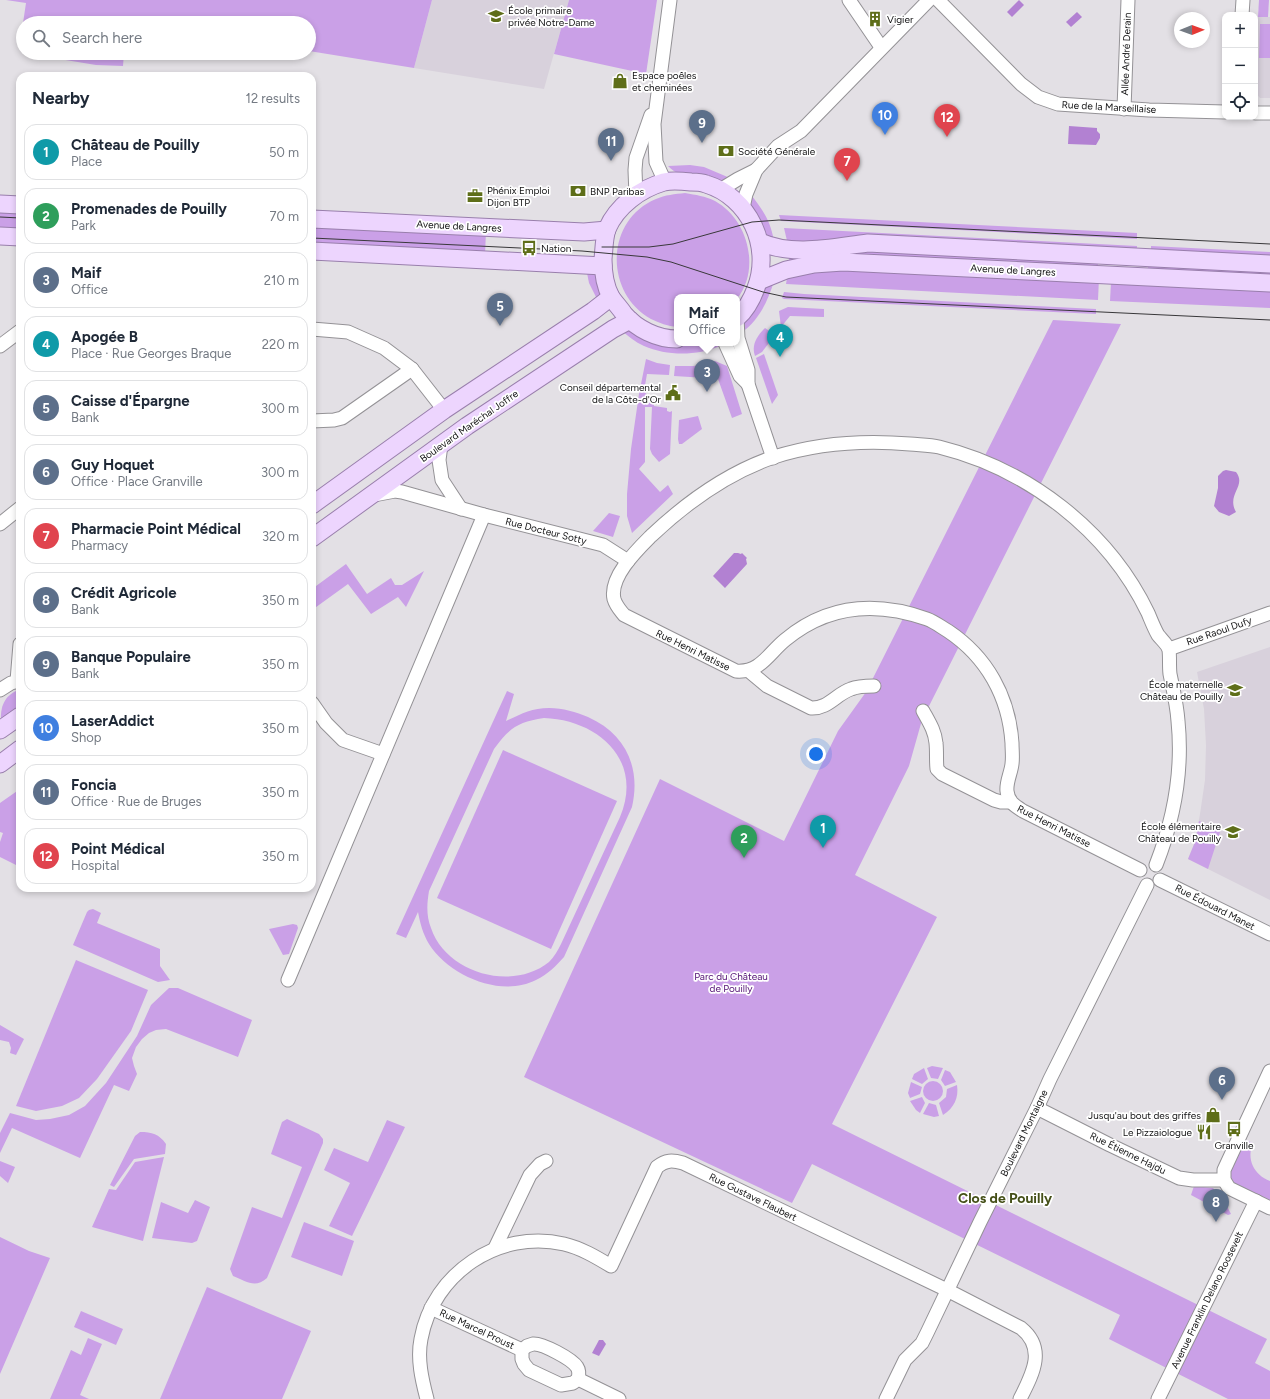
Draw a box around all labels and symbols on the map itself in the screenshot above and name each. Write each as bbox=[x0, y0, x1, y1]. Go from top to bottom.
place label: École primaire privée Notre-Dame bbox=[508, 4, 595, 29]
school or university icon: École primaire privée Notre-Dame bbox=[487, 7, 505, 25]
building icon: Vigier bbox=[866, 10, 884, 28]
street label: Allée André Derain bbox=[1118, 12, 1134, 96]
north arrow bbox=[1174, 12, 1210, 48]
place label: Vigier bbox=[887, 13, 914, 26]
place label: Espace poêles et cheminées bbox=[632, 69, 697, 94]
shop icon: Espace poêles et cheminées bbox=[611, 72, 629, 90]
street label: Rue de la Marseillaise bbox=[1061, 98, 1157, 116]
pin: 10 bbox=[872, 102, 898, 135]
pin: 12 bbox=[934, 104, 960, 137]
pin: 9 bbox=[689, 110, 715, 143]
pin: 11 bbox=[598, 128, 624, 161]
bank icon: Société Générale bbox=[717, 142, 735, 160]
place label: Société Générale bbox=[738, 145, 816, 158]
pin: 7 bbox=[834, 148, 860, 181]
bank icon: BNP Paribas bbox=[569, 182, 587, 200]
place label: Phénix Emploi Dijon BTP bbox=[487, 184, 550, 209]
place label: BNP Paribas bbox=[590, 185, 645, 198]
office icon: Phénix Emploi Dijon BTP bbox=[466, 187, 484, 205]
street label: Avenue de Langres bbox=[416, 217, 502, 235]
bus stop icon: Nation bbox=[520, 239, 538, 257]
place label: Nation bbox=[541, 242, 572, 255]
street label: Avenue de Langres bbox=[970, 261, 1056, 279]
pin: 5 bbox=[487, 293, 513, 326]
pin: 4 bbox=[767, 324, 793, 357]
pin: 3 bbox=[694, 359, 720, 392]
place label: Conseil départemental de la Côte-d'Or bbox=[560, 381, 662, 406]
public building icon: Conseil départemental de la Côte-d'Or bbox=[664, 384, 682, 402]
street label: Boulevard Maréchal Joffre bbox=[417, 387, 521, 465]
street label: Rue Docteur Sotty bbox=[504, 515, 589, 548]
street label: Rue Raoul Dufy bbox=[1184, 613, 1254, 648]
street label: Rue Henri Matisse bbox=[654, 626, 733, 674]
place label: École maternelle Château de Pouilly bbox=[1140, 678, 1224, 703]
school or university icon: École maternelle Château de Pouilly bbox=[1226, 681, 1244, 699]
your location bbox=[806, 744, 826, 764]
street label: Rue Henri Matisse bbox=[1015, 802, 1093, 850]
pin: 1 bbox=[810, 815, 836, 848]
place label: École élémentaire Château de Pouilly bbox=[1138, 820, 1222, 845]
school or university icon: École élémentaire Château de Pouilly bbox=[1224, 823, 1242, 841]
pin: 2 bbox=[731, 825, 757, 858]
street label: Rue Édouard Manet bbox=[1173, 881, 1257, 933]
park label: Parc du Château de Pouilly bbox=[694, 970, 768, 995]
pin: 6 bbox=[1209, 1067, 1235, 1100]
street label: Boulevard Montaigne bbox=[997, 1087, 1051, 1178]
shop icon: Jusqu'au bout des griffes bbox=[1204, 1106, 1222, 1124]
place label: Jusqu'au bout des griffes bbox=[1088, 1109, 1201, 1122]
bus stop icon: Granville bbox=[1225, 1120, 1243, 1138]
restaurant icon: Le Pizzaiologue bbox=[1195, 1123, 1213, 1141]
place label: Le Pizzaiologue bbox=[1123, 1126, 1193, 1139]
street label: Rue Étienne Hajdu bbox=[1088, 1129, 1168, 1177]
place label: Granville bbox=[1215, 1139, 1254, 1152]
street label: Rue Gustave Flaubert bbox=[707, 1170, 799, 1224]
pin: 8 bbox=[1203, 1189, 1229, 1222]
district label: Clos de Pouilly bbox=[958, 1190, 1053, 1207]
street label: Avenue Franklin Delano Roosevelt bbox=[1168, 1229, 1246, 1371]
street label: Rue Marcel Proust bbox=[437, 1306, 517, 1352]

